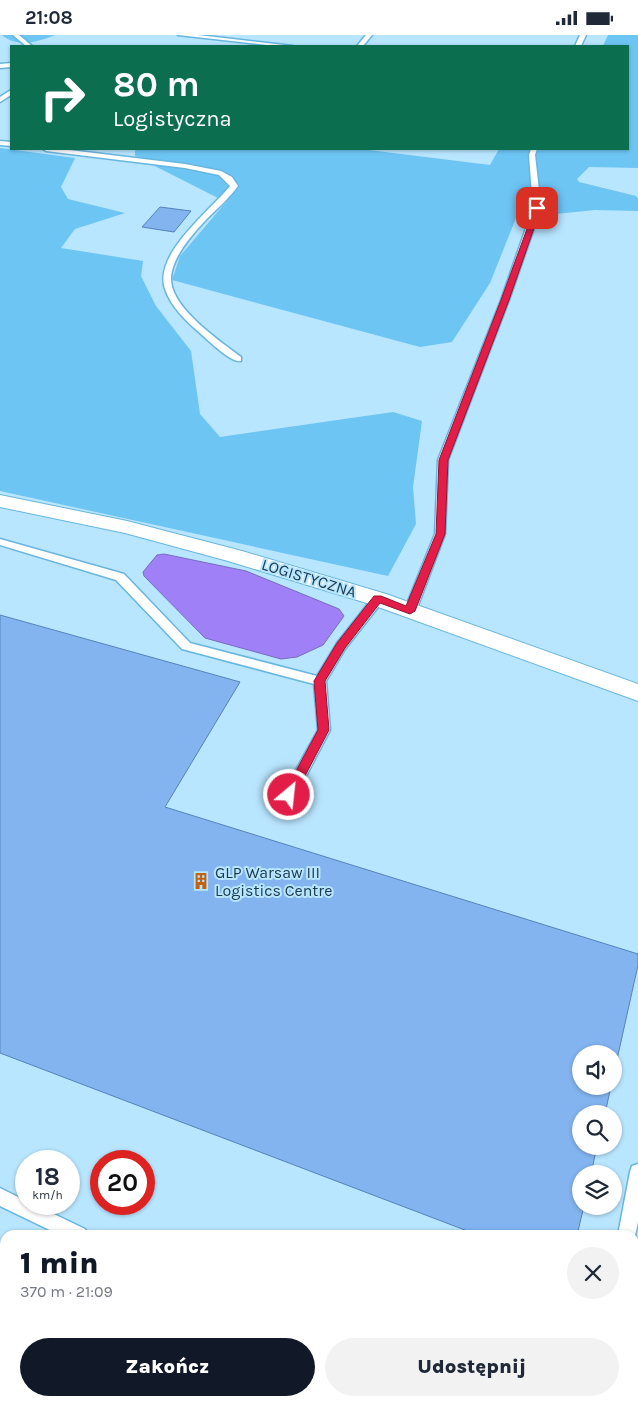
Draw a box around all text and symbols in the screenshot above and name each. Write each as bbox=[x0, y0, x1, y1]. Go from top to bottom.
text: 21:08 bbox=[25, 7, 73, 29]
text: 80 m bbox=[113, 64, 200, 105]
icon: right bbox=[30, 65, 95, 130]
text: Logistyczna bbox=[113, 106, 232, 132]
pin bbox=[516, 187, 558, 229]
icon: arrive bbox=[523, 194, 551, 222]
street label: LOGISTYCZNA bbox=[259, 555, 359, 601]
position arrow bbox=[262, 768, 314, 820]
place label: GLP Warsaw III Logistics Centre bbox=[215, 863, 332, 900]
building icon: GLP Warsaw III Logistics Centre bbox=[191, 871, 211, 891]
map controls bbox=[572, 1045, 622, 1215]
button: sound bbox=[572, 1045, 622, 1095]
button: search bbox=[572, 1105, 622, 1155]
speed limit sign: 20 bbox=[90, 1150, 155, 1215]
text: 18 bbox=[35, 1162, 60, 1191]
button: layers bbox=[572, 1165, 622, 1215]
text: km/h bbox=[32, 1188, 63, 1202]
text: 1 min bbox=[20, 1245, 99, 1281]
button: close bbox=[567, 1247, 619, 1299]
text: 370 m · 21:09 bbox=[20, 1282, 113, 1301]
button: Zakończ bbox=[20, 1338, 315, 1396]
button: Udostępnij bbox=[325, 1338, 619, 1396]

